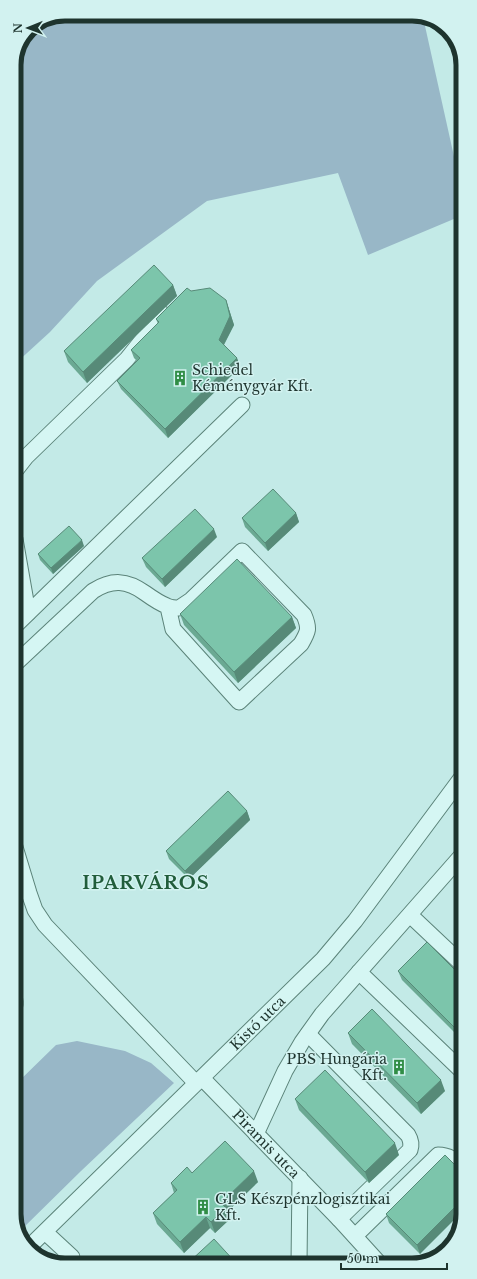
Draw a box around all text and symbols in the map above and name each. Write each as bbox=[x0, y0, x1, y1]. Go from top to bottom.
north arrow bbox=[8, 8, 48, 48]
text: N bbox=[11, 22, 25, 33]
place label: Schiedel Kéménygyár Kft. bbox=[192, 361, 313, 395]
building icon: Schiedel Kéménygyár Kft. bbox=[171, 369, 189, 387]
district label: IPARVÁROS bbox=[82, 871, 210, 894]
street label: Kistó utca bbox=[226, 992, 289, 1054]
place label: PBS Hungária Kft. bbox=[287, 1050, 387, 1084]
building icon: PBS Hungária Kft. bbox=[390, 1058, 408, 1076]
street label: Piramis utca bbox=[229, 1106, 304, 1182]
place label: GLS Készpénzlogisztikai Kft. bbox=[215, 1190, 391, 1224]
building icon: GLS Készpénzlogisztikai Kft. bbox=[194, 1198, 212, 1216]
scale bar bbox=[341, 1245, 447, 1271]
text: 50 m bbox=[347, 1251, 379, 1266]

